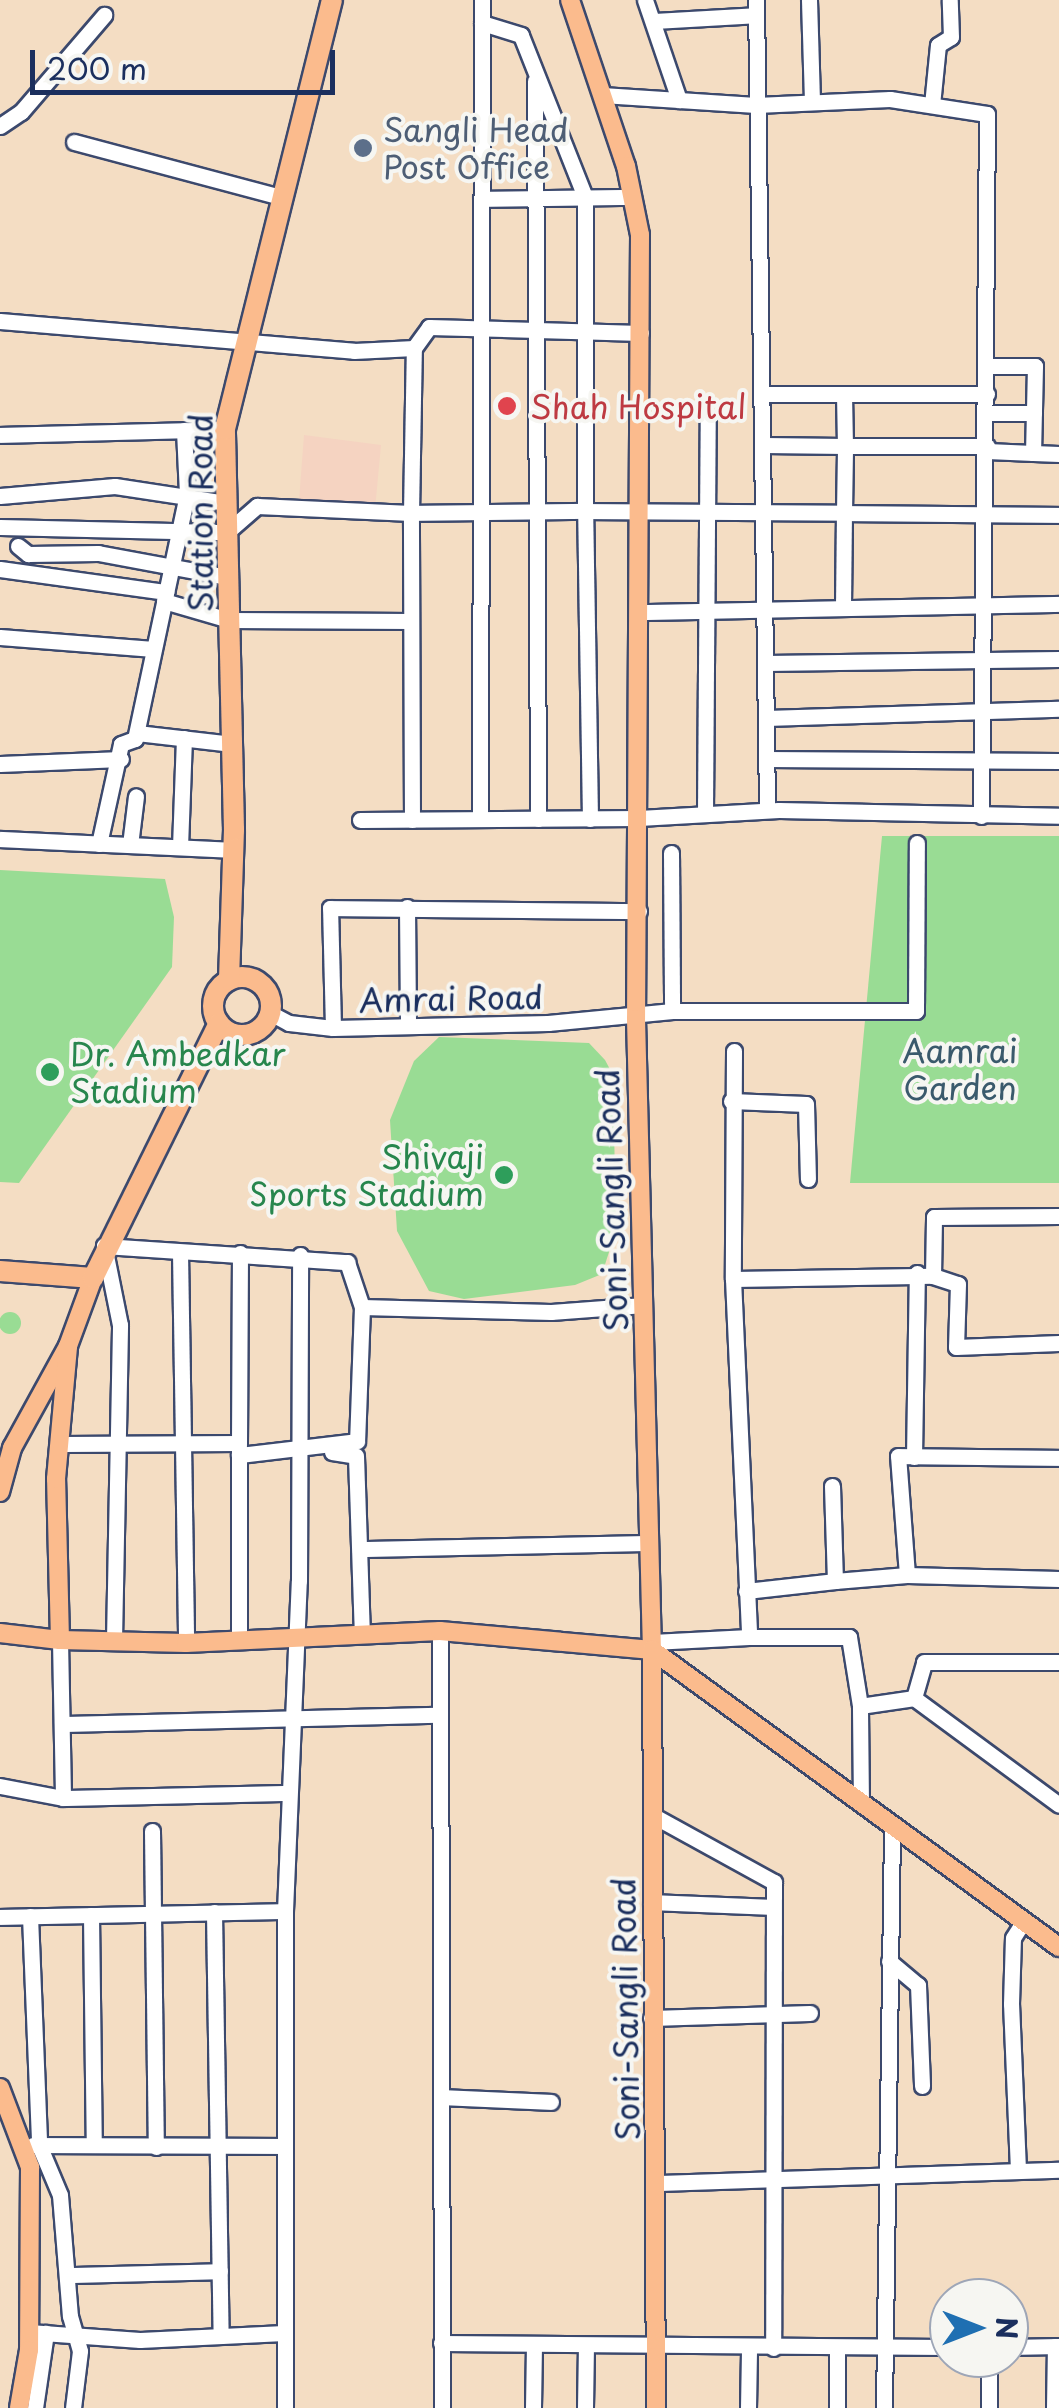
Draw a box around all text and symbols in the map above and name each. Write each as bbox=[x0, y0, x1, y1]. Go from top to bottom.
scale bar bbox=[35, 30, 340, 92]
text: 200 m bbox=[47, 45, 147, 90]
place label: Sangli Head Post Office bbox=[383, 111, 570, 186]
marker: Sangli Head Post Office bbox=[352, 137, 374, 159]
place label: Shah Hospital bbox=[530, 387, 749, 425]
marker: Shah Hospital bbox=[494, 393, 520, 419]
street label: Station Road bbox=[181, 414, 219, 612]
street label: Amrai Road bbox=[359, 977, 543, 1019]
park label: Aamrai Garden bbox=[902, 1032, 1018, 1107]
place label: Dr. Ambedkar Stadium bbox=[70, 1035, 287, 1110]
marker: Dr. Ambedkar Stadium bbox=[39, 1061, 61, 1083]
street label: Soni-Sangli Road bbox=[587, 1067, 635, 1333]
place label: Shivaji Sports Stadium bbox=[248, 1138, 484, 1213]
marker: Shivaji Sports Stadium bbox=[493, 1164, 515, 1186]
street label: Soni-Sangli Road bbox=[603, 1876, 647, 2142]
north arrow bbox=[929, 2278, 1029, 2378]
text: N bbox=[986, 2317, 1029, 2339]

